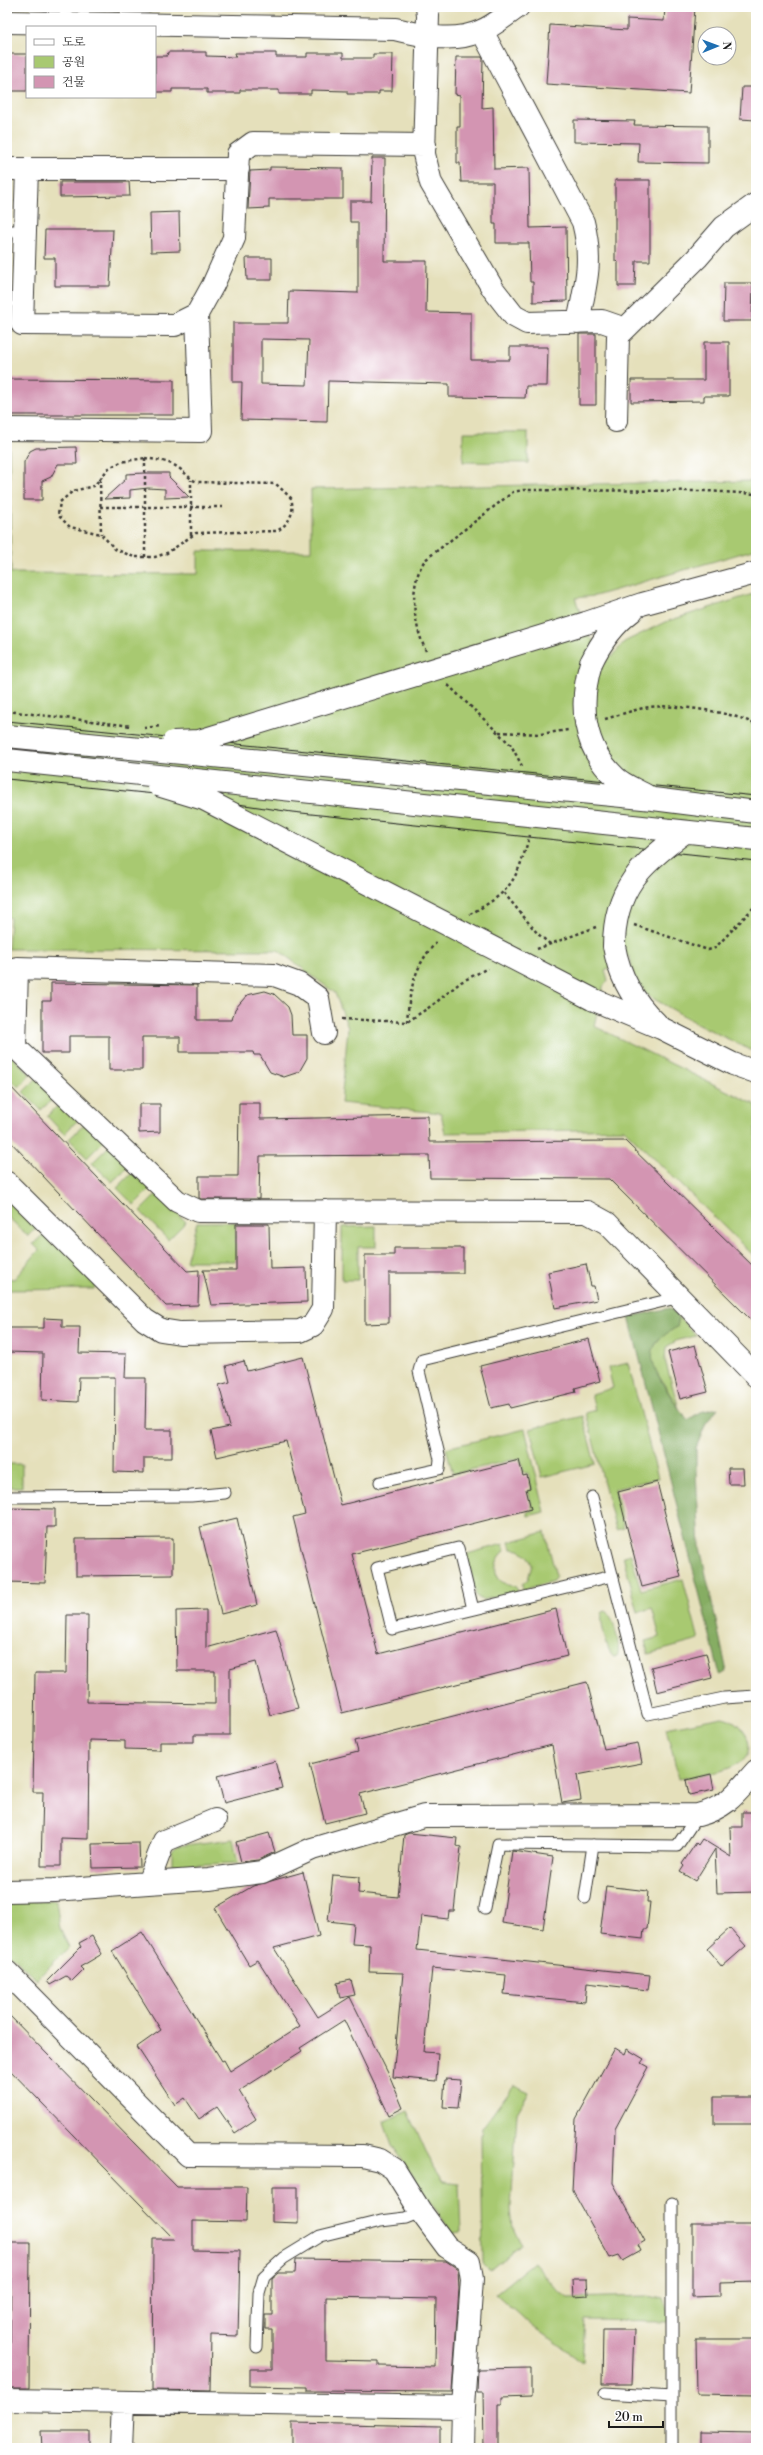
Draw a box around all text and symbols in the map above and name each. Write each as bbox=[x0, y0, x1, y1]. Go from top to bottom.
legend bbox=[26, 26, 156, 98]
north arrow bbox=[697, 26, 737, 66]
text: 도로 bbox=[62, 35, 86, 50]
text: N bbox=[719, 41, 733, 51]
text: 공원 bbox=[62, 55, 85, 70]
text: 건물 bbox=[62, 75, 86, 90]
scale bar bbox=[609, 2403, 663, 2429]
text: 20 m bbox=[615, 2410, 643, 2425]

